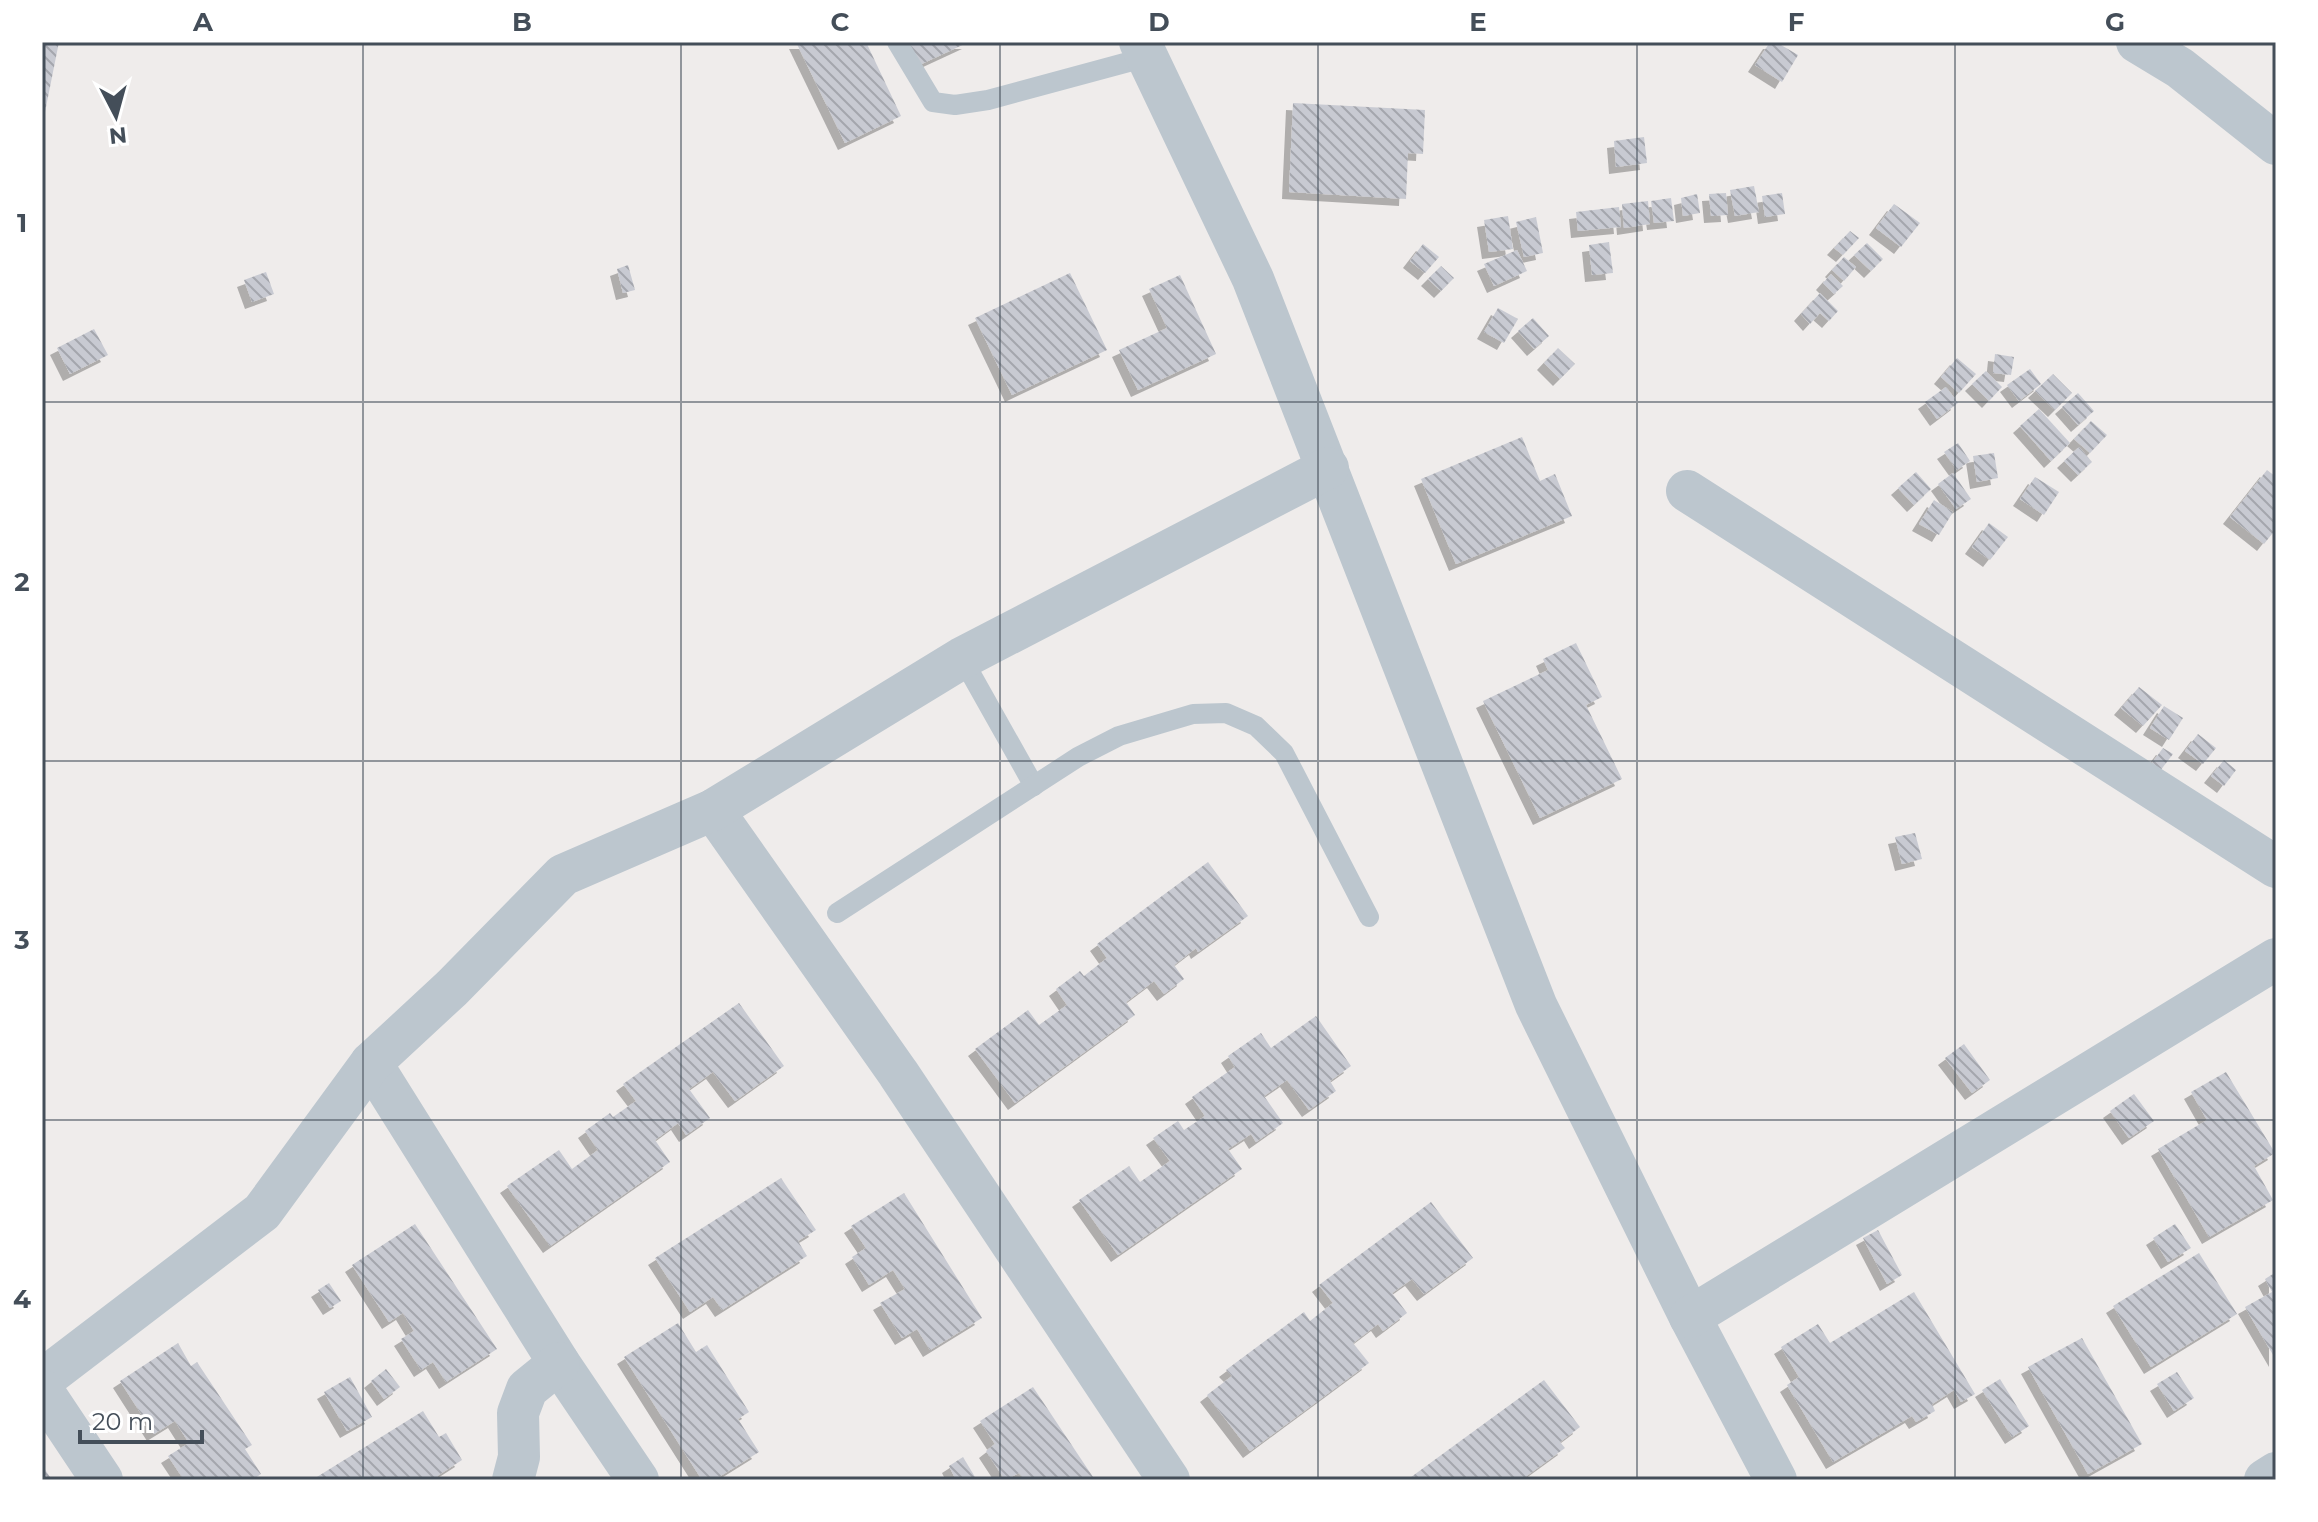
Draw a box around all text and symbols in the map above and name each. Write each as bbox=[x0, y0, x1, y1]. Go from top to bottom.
text: A bbox=[192, 6, 214, 38]
text: B bbox=[512, 6, 532, 38]
text: C bbox=[831, 6, 850, 38]
text: D bbox=[1148, 6, 1170, 38]
text: E bbox=[1469, 6, 1487, 38]
text: F bbox=[1788, 6, 1804, 38]
text: G bbox=[2105, 6, 2125, 38]
north arrow bbox=[76, 76, 156, 156]
text: N bbox=[108, 121, 128, 150]
text: 1 bbox=[17, 207, 27, 239]
text: 2 bbox=[14, 566, 30, 598]
text: 3 bbox=[13, 924, 30, 956]
text: 4 bbox=[13, 1283, 31, 1315]
scale bar bbox=[80, 1394, 202, 1444]
text: 20 m bbox=[92, 1407, 153, 1436]

